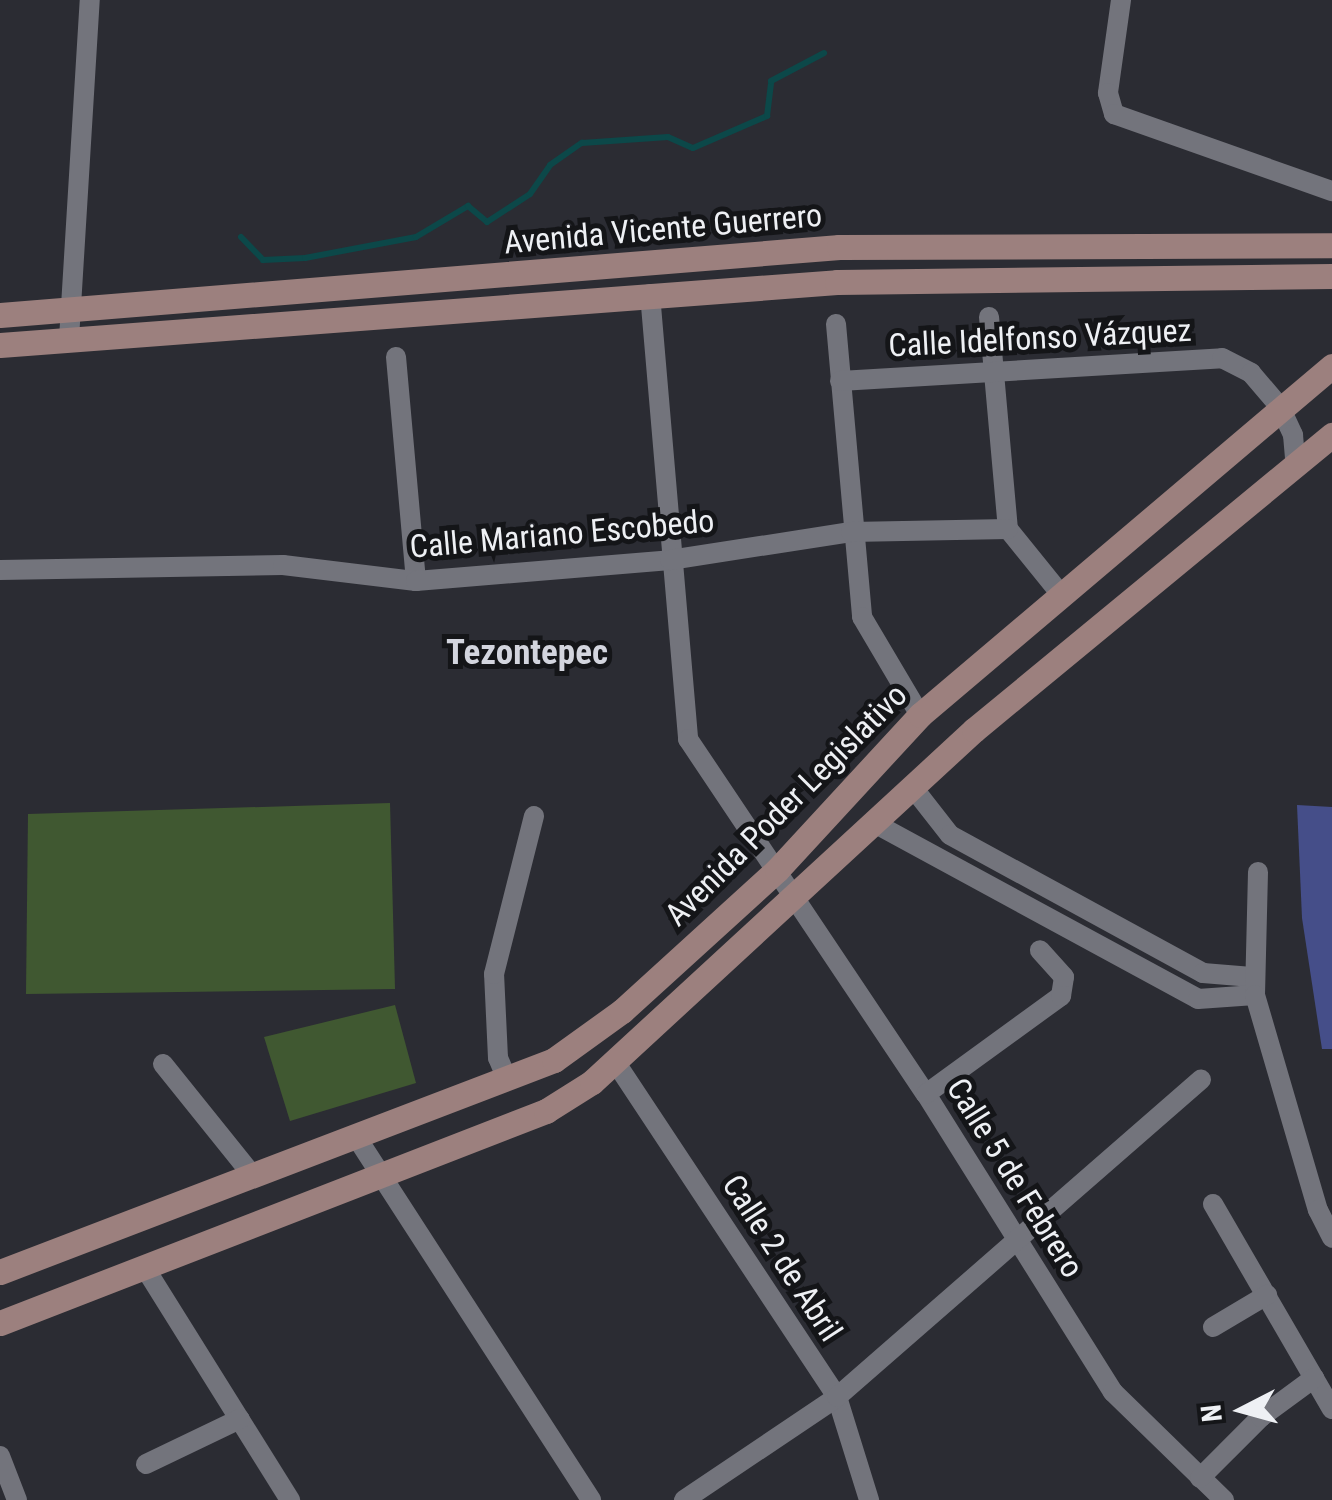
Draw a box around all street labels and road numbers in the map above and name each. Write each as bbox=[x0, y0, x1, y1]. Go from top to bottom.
street label: Avenida Vicente Guerrero bbox=[502, 196, 824, 262]
street label: Calle Idelfonso Vázquez bbox=[888, 311, 1192, 365]
street label: Calle Mariano Escobedo bbox=[408, 502, 716, 566]
street label: Avenida Poder Legislativo bbox=[657, 676, 915, 934]
street label: Calle 5 de Febrero bbox=[938, 1071, 1092, 1285]
street label: Calle 2 de Abril bbox=[714, 1168, 850, 1348]

